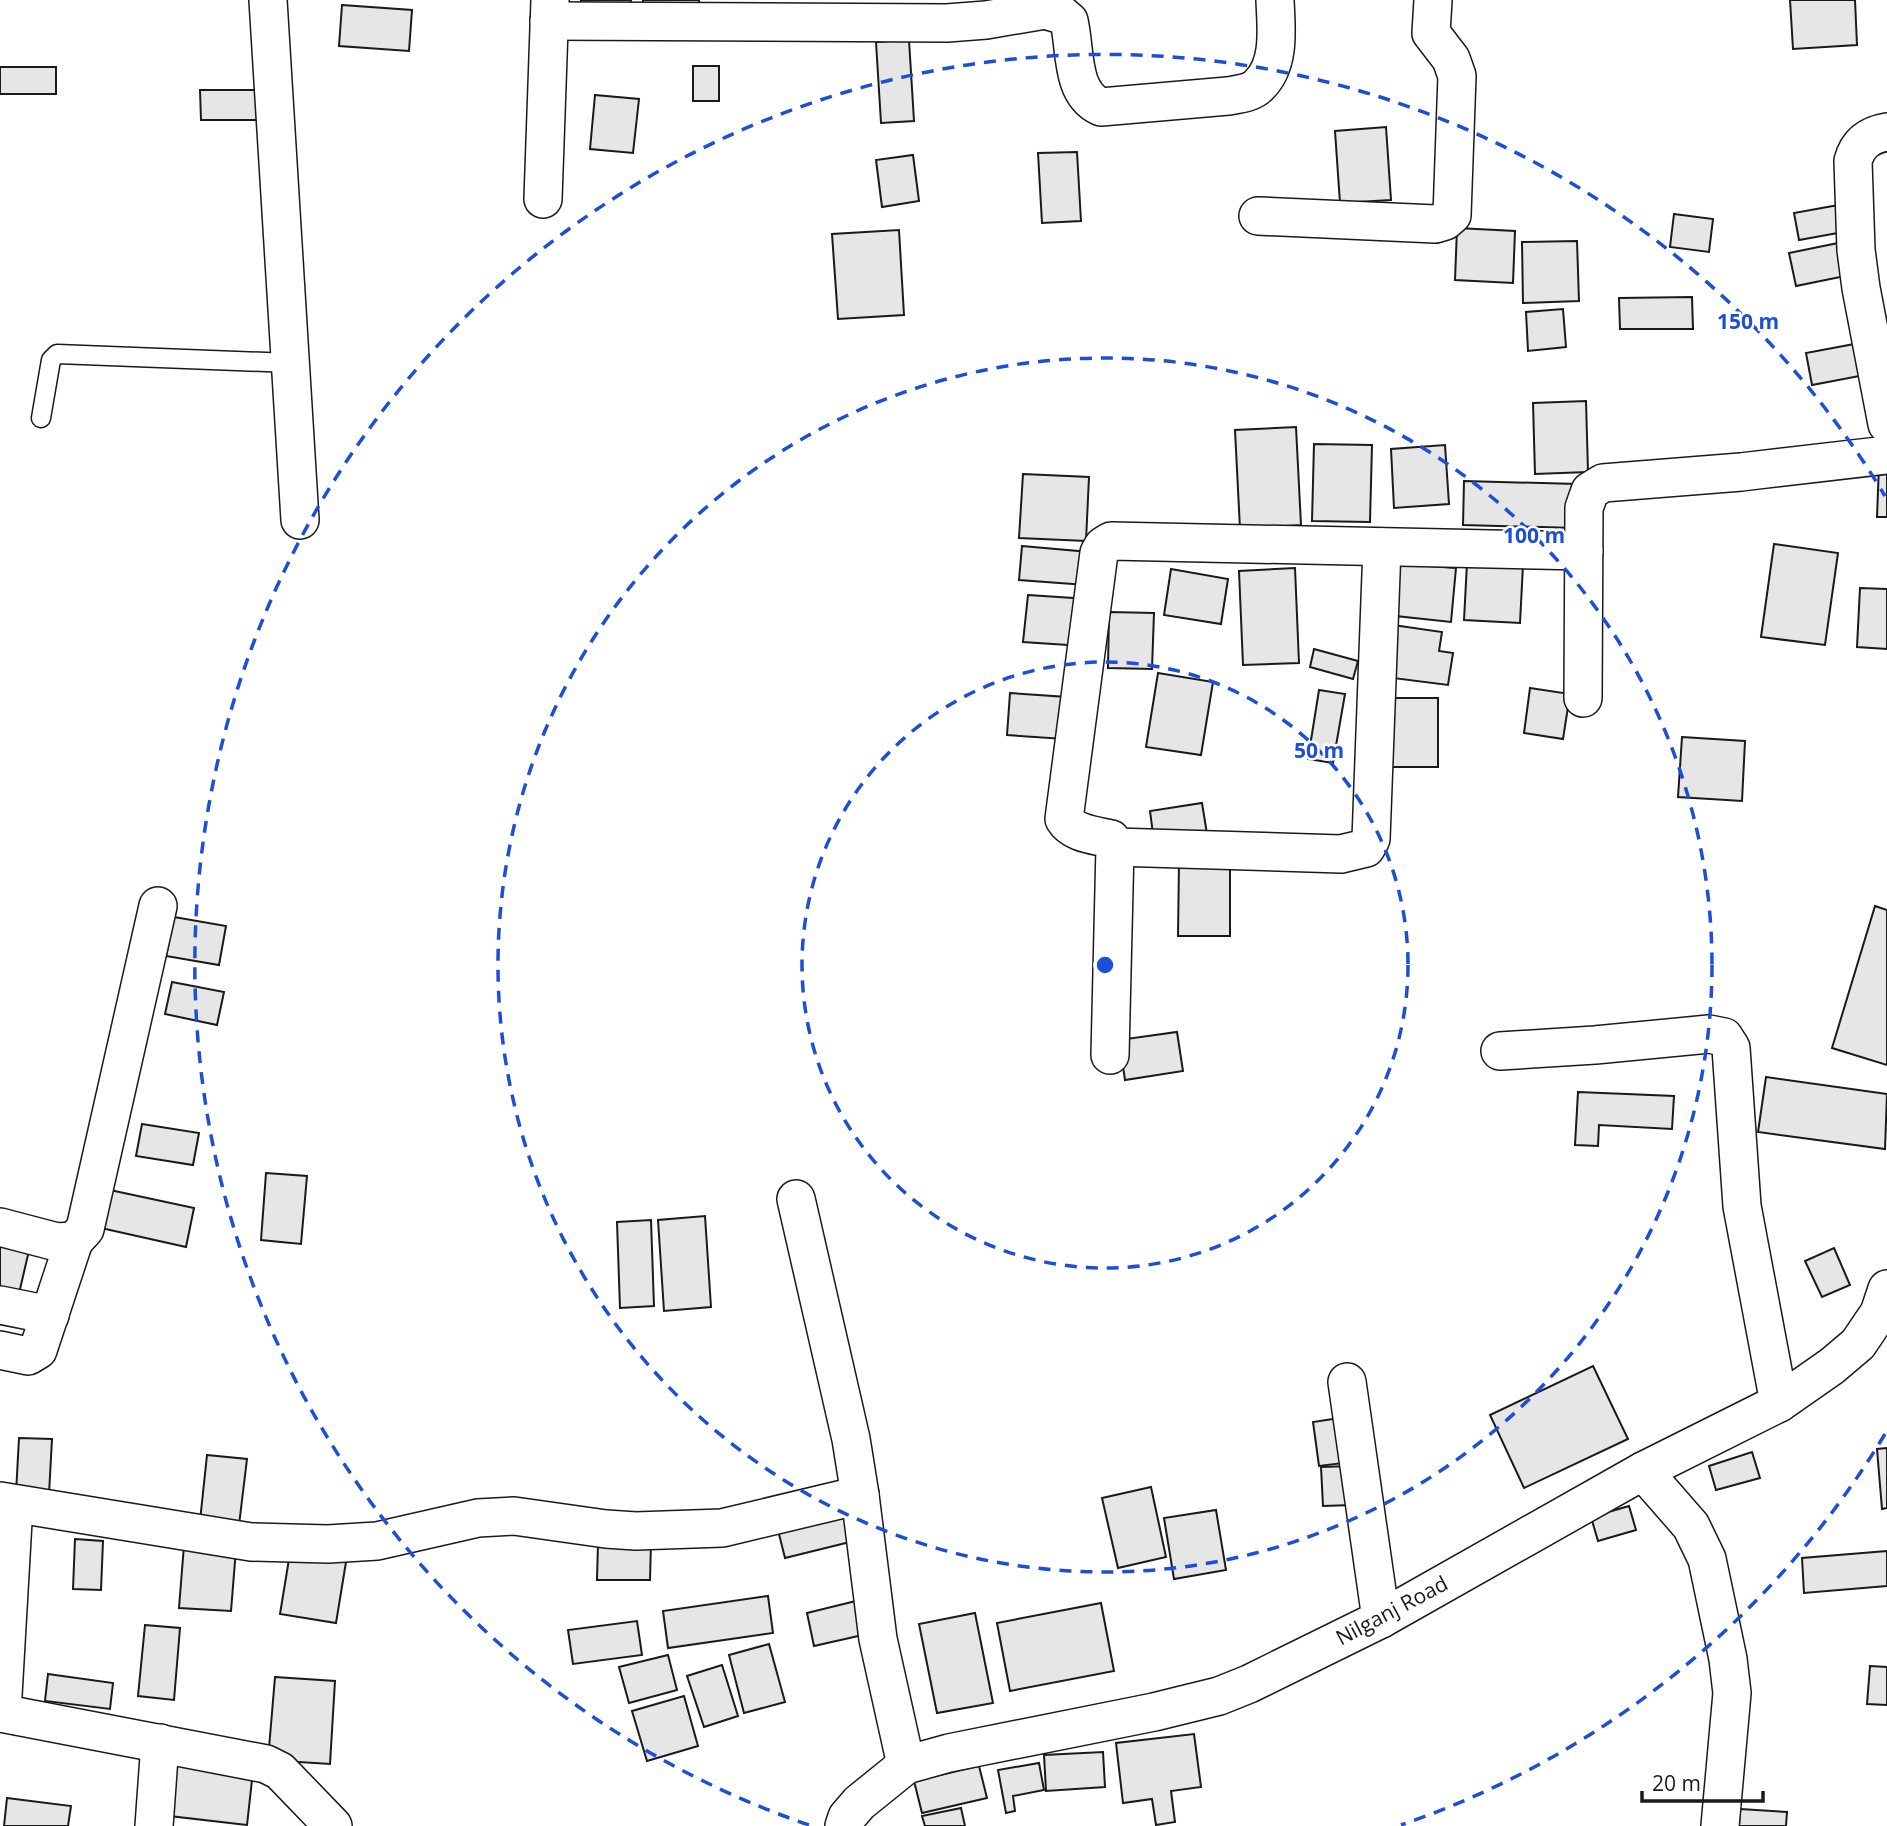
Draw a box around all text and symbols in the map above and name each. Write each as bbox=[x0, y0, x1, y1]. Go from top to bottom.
text: 150 m bbox=[1717, 307, 1779, 335]
text: 100 m bbox=[1503, 521, 1565, 549]
text: 50 m bbox=[1294, 736, 1344, 764]
centre of rings bbox=[1093, 953, 1117, 977]
street label: Nilganj Road bbox=[1331, 1569, 1453, 1651]
scale bar bbox=[1642, 1759, 1763, 1803]
text: 20 m bbox=[1652, 1769, 1701, 1797]

